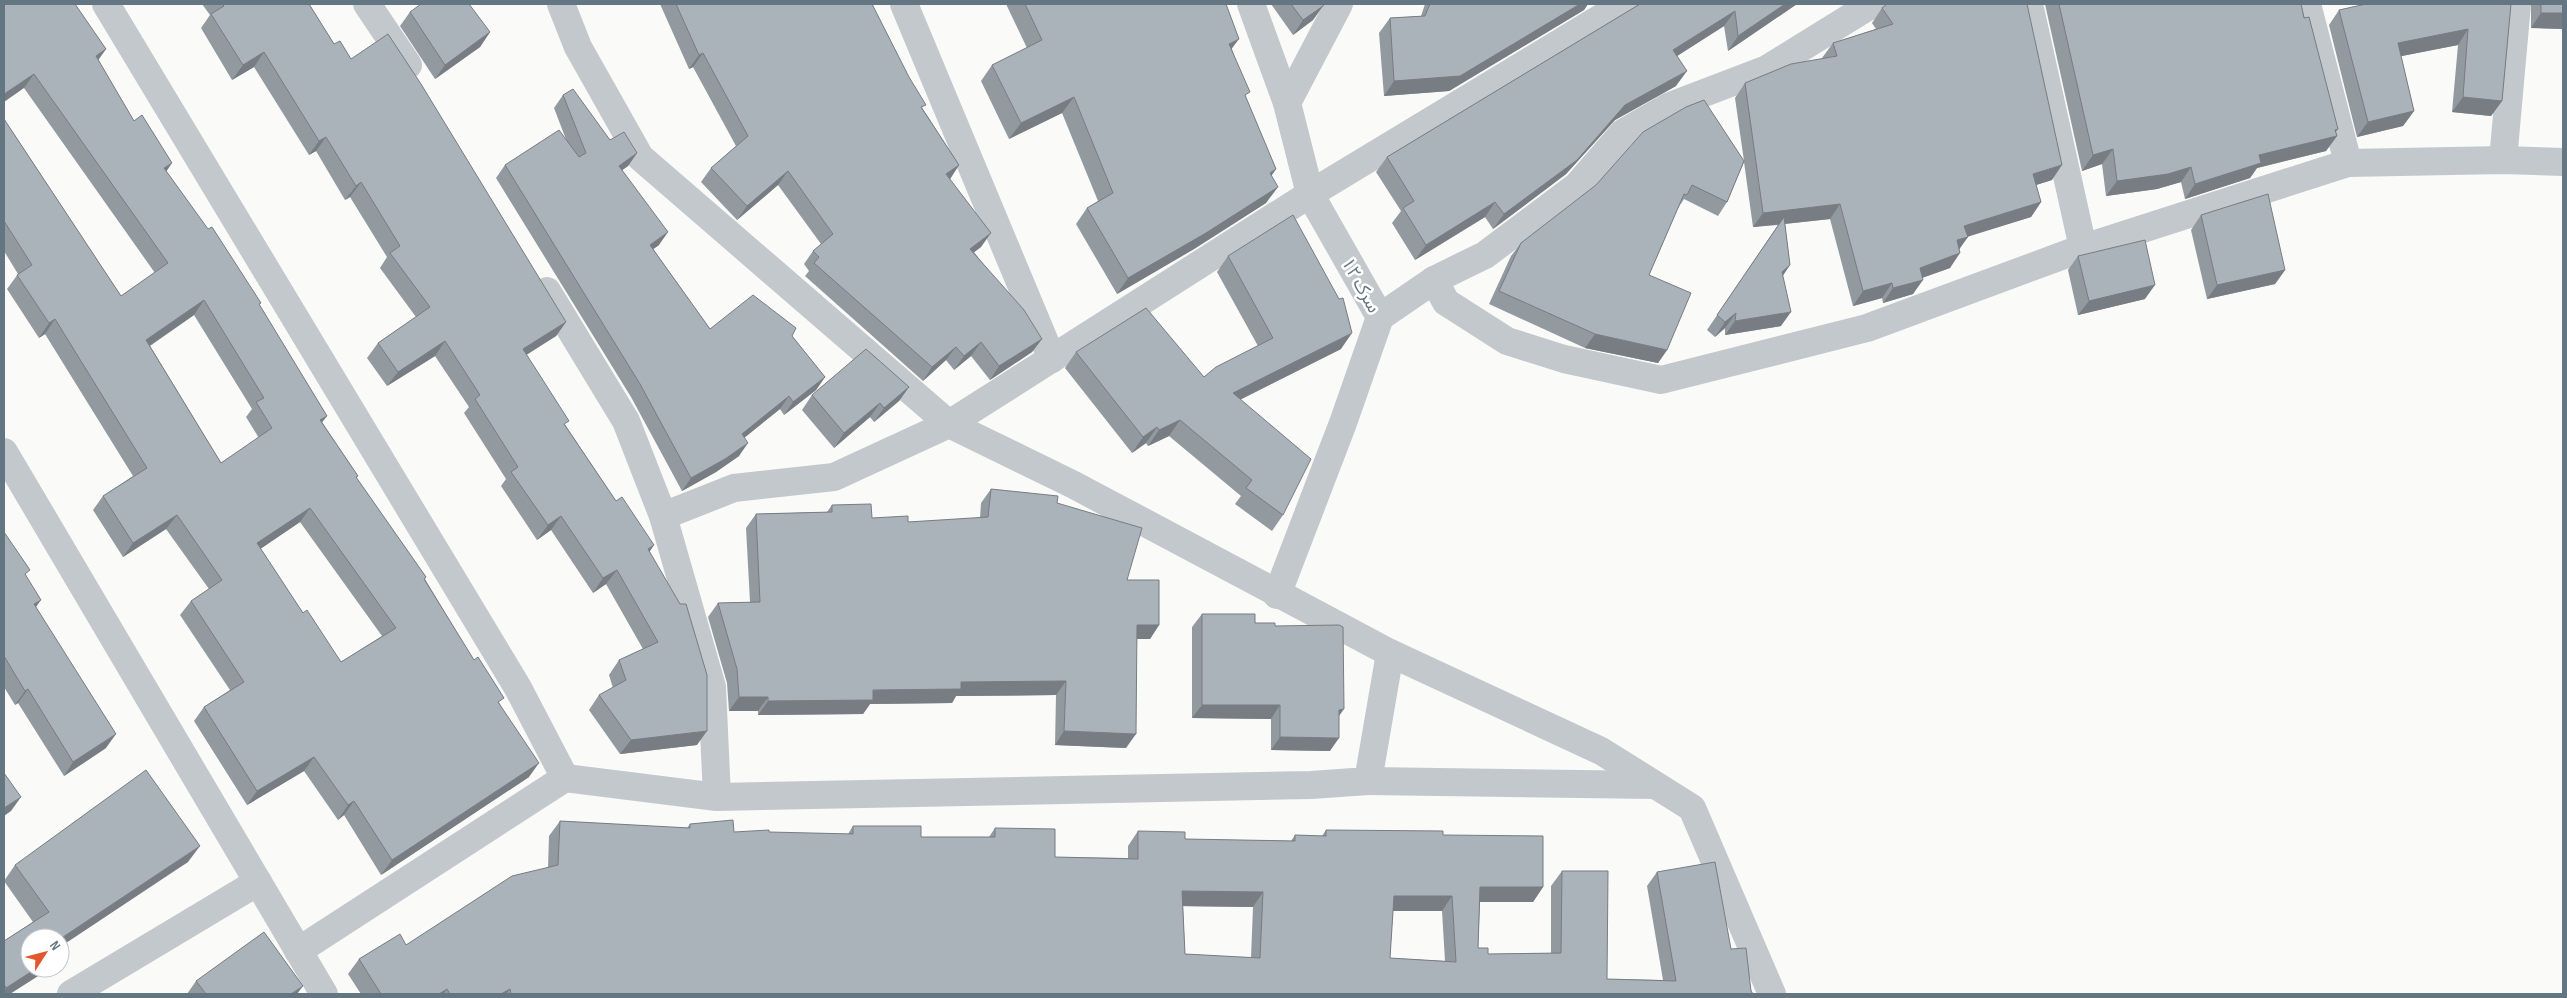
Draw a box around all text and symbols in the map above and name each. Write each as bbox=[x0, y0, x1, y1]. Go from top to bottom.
street label: سرک ۱۲ bbox=[1337, 254, 1384, 316]
north arrow bbox=[20, 928, 70, 978]
text: N bbox=[46, 938, 64, 954]

